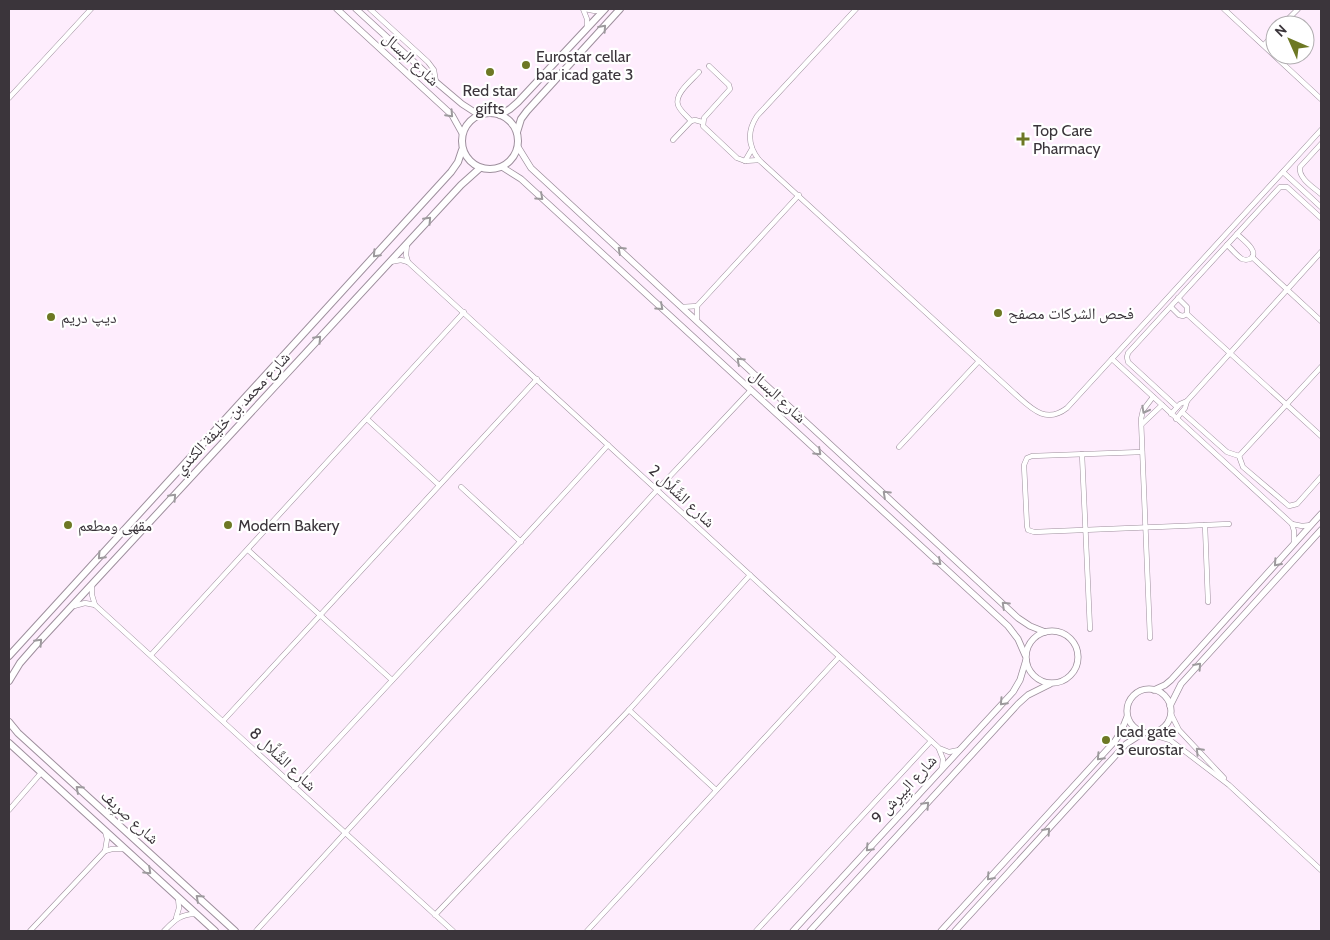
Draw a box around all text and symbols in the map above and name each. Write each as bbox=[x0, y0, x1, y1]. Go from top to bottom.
north arrow bbox=[1265, 15, 1315, 65]
text: N bbox=[1271, 21, 1291, 41]
one-way arrow bbox=[597, 24, 606, 33]
street label: شارع البسال bbox=[378, 28, 443, 91]
place label: Eurostar cellar bar icad gate 3 bbox=[536, 47, 633, 84]
marker: Eurostar cellar bar icad gate 3 bbox=[520, 59, 532, 71]
marker: Red star gifts bbox=[484, 66, 496, 78]
place label: Red star gifts bbox=[463, 81, 518, 118]
one-way arrow bbox=[444, 108, 453, 117]
place label: Top Care Pharmacy bbox=[1033, 121, 1101, 158]
marker: Top Care Pharmacy bbox=[1017, 133, 1029, 145]
one-way arrow bbox=[534, 191, 543, 200]
one-way arrow bbox=[423, 216, 432, 225]
one-way arrow bbox=[617, 247, 626, 256]
one-way arrow bbox=[372, 249, 381, 258]
one-way arrow bbox=[654, 301, 663, 310]
place label: فحص الشركات مصفح bbox=[1008, 304, 1134, 324]
marker: فحص الشركات مصفح bbox=[992, 307, 1004, 319]
place label: دیپ دریم bbox=[61, 308, 117, 328]
marker: دیپ دریم bbox=[45, 311, 57, 323]
one-way arrow bbox=[312, 336, 321, 345]
street label: شارع محمد بن خليفة الكندي bbox=[170, 348, 296, 480]
one-way arrow bbox=[737, 358, 746, 367]
street label: شارع البسال bbox=[745, 365, 810, 428]
one-way arrow bbox=[1141, 405, 1151, 414]
one-way arrow bbox=[813, 446, 822, 455]
street label: شارع الشَّلَّال 2 bbox=[644, 460, 719, 532]
one-way arrow bbox=[882, 491, 891, 500]
one-way arrow bbox=[167, 494, 176, 503]
place label: مقهى ومطعم bbox=[78, 516, 152, 536]
place label: Modern Bakery bbox=[238, 516, 340, 535]
marker: مقهى ومطعم bbox=[62, 519, 74, 531]
marker: Modern Bakery bbox=[222, 519, 234, 531]
one-way arrow bbox=[98, 550, 107, 559]
one-way arrow bbox=[933, 556, 942, 565]
one-way arrow bbox=[1274, 558, 1283, 567]
one-way arrow bbox=[1001, 602, 1010, 611]
one-way arrow bbox=[33, 639, 42, 648]
one-way arrow bbox=[1192, 663, 1201, 672]
one-way arrow bbox=[1000, 697, 1009, 706]
place label: Icad gate 3 eurostar bbox=[1116, 722, 1184, 759]
street label: شارع الشَّلَّال 8 bbox=[245, 723, 321, 795]
marker: Icad gate 3 eurostar bbox=[1100, 734, 1112, 746]
one-way arrow bbox=[1195, 747, 1204, 756]
street label: شارع البِيرِش 9 bbox=[867, 751, 942, 829]
one-way arrow bbox=[1097, 752, 1106, 761]
one-way arrow bbox=[76, 786, 85, 795]
street label: شارع صِرِيف bbox=[95, 786, 163, 850]
one-way arrow bbox=[920, 802, 929, 811]
one-way arrow bbox=[1041, 827, 1050, 836]
one-way arrow bbox=[866, 842, 875, 851]
one-way arrow bbox=[142, 865, 151, 874]
one-way arrow bbox=[987, 871, 996, 880]
one-way arrow bbox=[195, 895, 204, 904]

